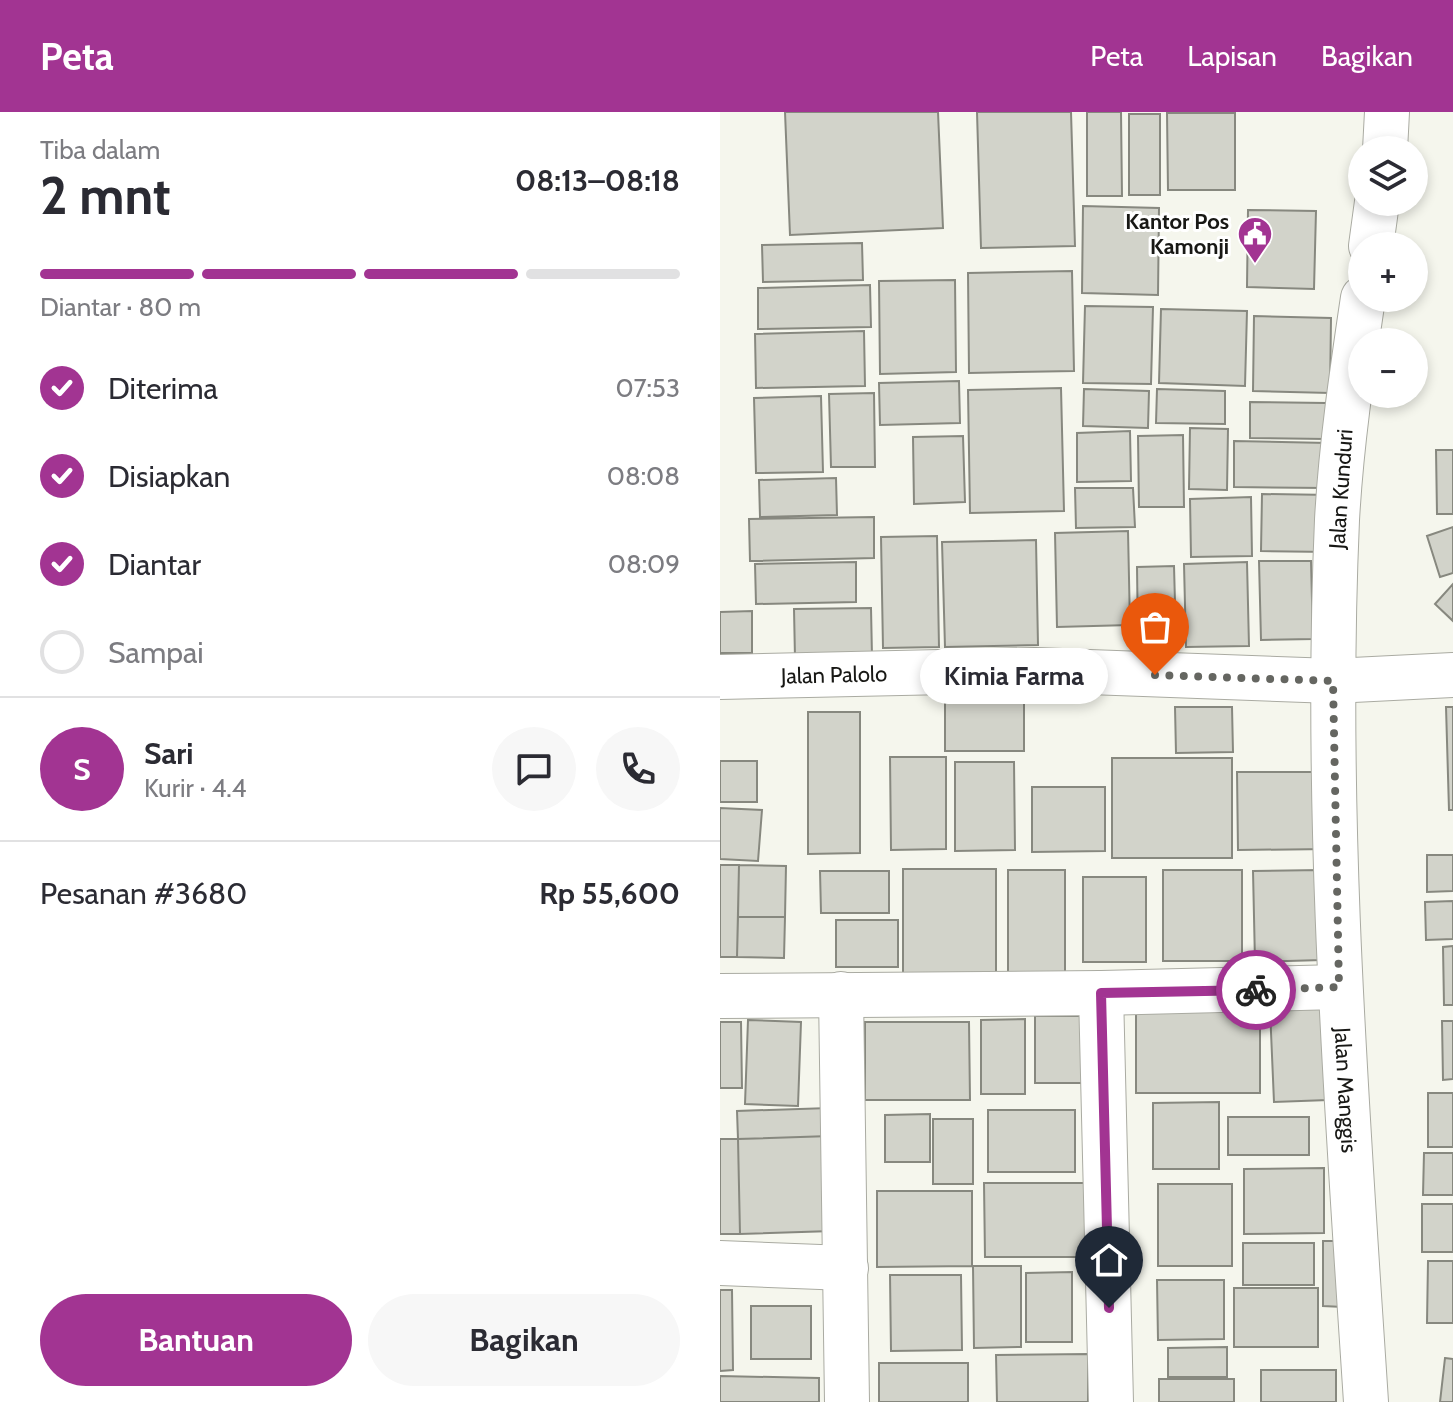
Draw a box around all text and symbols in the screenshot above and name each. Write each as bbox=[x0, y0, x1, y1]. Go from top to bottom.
text: Peta bbox=[40, 33, 114, 80]
text: Peta bbox=[1090, 39, 1143, 73]
text: Lapisan bbox=[1187, 39, 1277, 73]
text: Bagikan bbox=[1321, 39, 1413, 73]
text: Tiba dalam bbox=[40, 134, 160, 166]
map controls bbox=[1348, 136, 1428, 408]
button: layers bbox=[1348, 136, 1428, 216]
text: 08:13–08:18 bbox=[515, 162, 680, 199]
text: 2 mnt bbox=[40, 164, 171, 227]
place label: Kantor Pos Kamonji bbox=[1125, 208, 1229, 260]
public building icon: Kantor Pos Kamonji bbox=[1236, 215, 1274, 265]
button: + bbox=[1348, 232, 1428, 312]
text: Diantar · 80 m bbox=[40, 291, 201, 323]
button: − bbox=[1348, 328, 1428, 408]
icon: check bbox=[40, 366, 84, 410]
text: Diterima bbox=[108, 370, 218, 407]
text: 07:53 bbox=[616, 372, 680, 404]
street label: Jalan Kunduri bbox=[1323, 428, 1359, 551]
icon: check bbox=[40, 454, 84, 498]
text: Disiapkan bbox=[108, 458, 230, 495]
text: 08:08 bbox=[607, 460, 680, 492]
icon: check bbox=[40, 542, 84, 586]
text: Diantar bbox=[108, 546, 201, 583]
text: 08:09 bbox=[608, 548, 680, 580]
pin bbox=[1121, 593, 1189, 675]
icon: bag bbox=[1133, 605, 1177, 649]
text: Sampai bbox=[108, 634, 204, 671]
callout: Kimia Farma bbox=[919, 647, 1107, 703]
street label: Jalan Palolo bbox=[780, 660, 887, 689]
text: Kimia Farma bbox=[944, 660, 1084, 692]
button: chat bbox=[492, 727, 576, 811]
button: phone bbox=[596, 727, 680, 811]
text: Sari bbox=[144, 735, 193, 772]
text: S bbox=[73, 751, 91, 788]
text: Kurir · 4.4 bbox=[144, 772, 247, 804]
text: Pesanan #3680 bbox=[40, 875, 247, 912]
text: Rp 55,600 bbox=[539, 875, 680, 912]
courier bbox=[1216, 950, 1296, 1030]
icon: bike bbox=[1234, 968, 1278, 1012]
street label: Jalan Manggis bbox=[1329, 1026, 1363, 1154]
pin bbox=[1075, 1226, 1143, 1308]
icon: home bbox=[1087, 1238, 1131, 1282]
button: Bantuan bbox=[40, 1294, 352, 1386]
button: Bagikan bbox=[368, 1294, 680, 1386]

